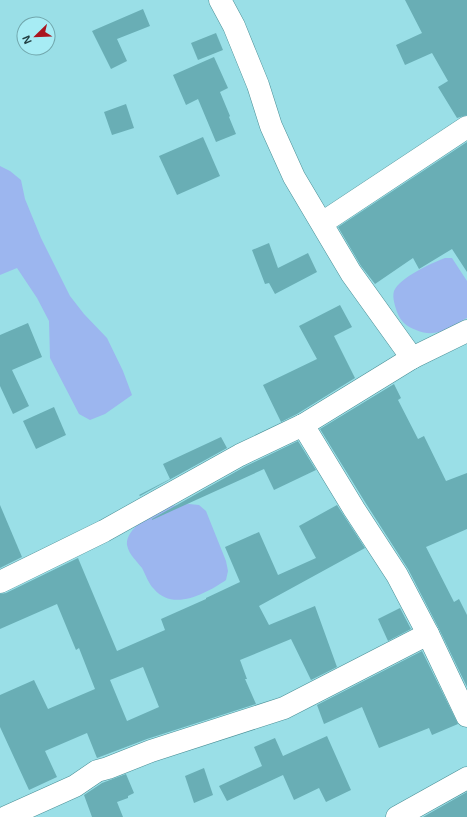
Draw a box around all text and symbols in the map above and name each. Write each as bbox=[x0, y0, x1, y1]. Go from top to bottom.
north arrow bbox=[16, 16, 56, 56]
text: N bbox=[20, 34, 34, 46]

